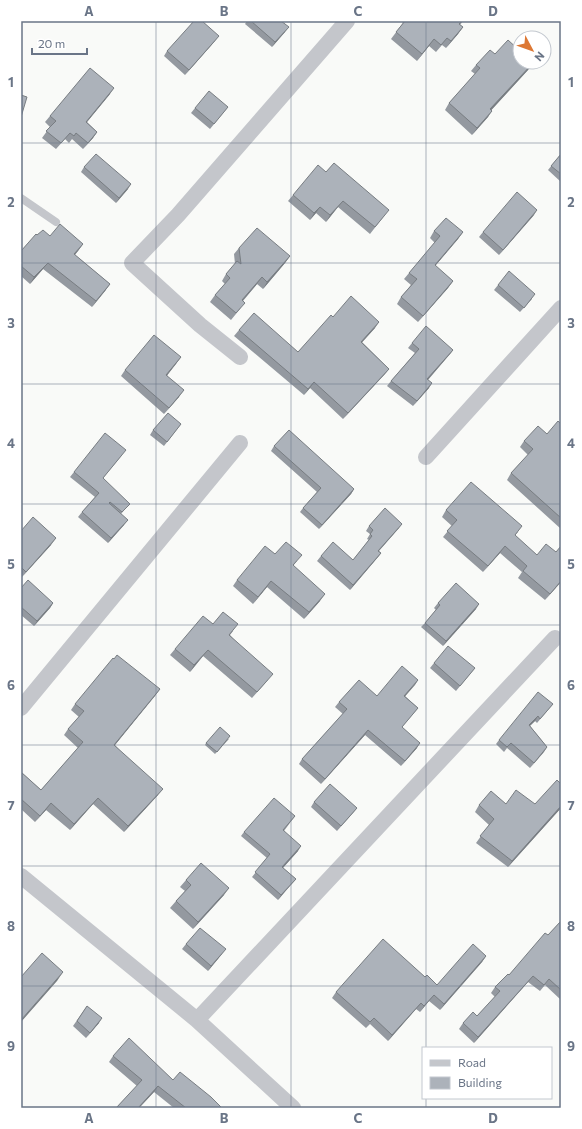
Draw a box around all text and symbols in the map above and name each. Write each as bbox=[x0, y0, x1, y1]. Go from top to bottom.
text: A bbox=[84, 3, 94, 19]
text: B bbox=[220, 3, 229, 19]
text: C bbox=[354, 3, 363, 19]
text: D bbox=[488, 3, 498, 19]
scale bar bbox=[32, 30, 87, 56]
north arrow bbox=[512, 30, 552, 70]
text: 20 m bbox=[38, 36, 65, 50]
text: N bbox=[532, 50, 548, 64]
text: 1 bbox=[8, 74, 14, 90]
text: 1 bbox=[568, 74, 574, 90]
text: 2 bbox=[7, 194, 15, 210]
text: 2 bbox=[567, 194, 575, 210]
text: 3 bbox=[7, 315, 15, 331]
text: 3 bbox=[567, 315, 575, 331]
text: 4 bbox=[7, 435, 15, 451]
text: 4 bbox=[567, 435, 575, 451]
text: 5 bbox=[7, 556, 15, 572]
text: 5 bbox=[567, 556, 575, 572]
text: 6 bbox=[7, 677, 15, 693]
text: 6 bbox=[567, 677, 575, 693]
text: 7 bbox=[7, 797, 15, 813]
text: 7 bbox=[567, 797, 575, 813]
text: 8 bbox=[7, 918, 15, 934]
text: 8 bbox=[567, 918, 575, 934]
text: 9 bbox=[7, 1038, 15, 1054]
text: 9 bbox=[567, 1038, 575, 1054]
legend bbox=[422, 1047, 552, 1099]
text: Road bbox=[458, 1055, 486, 1069]
text: Building bbox=[458, 1075, 502, 1089]
text: A bbox=[84, 1110, 94, 1126]
text: B bbox=[220, 1110, 229, 1126]
text: C bbox=[354, 1110, 363, 1126]
text: D bbox=[488, 1110, 498, 1126]

